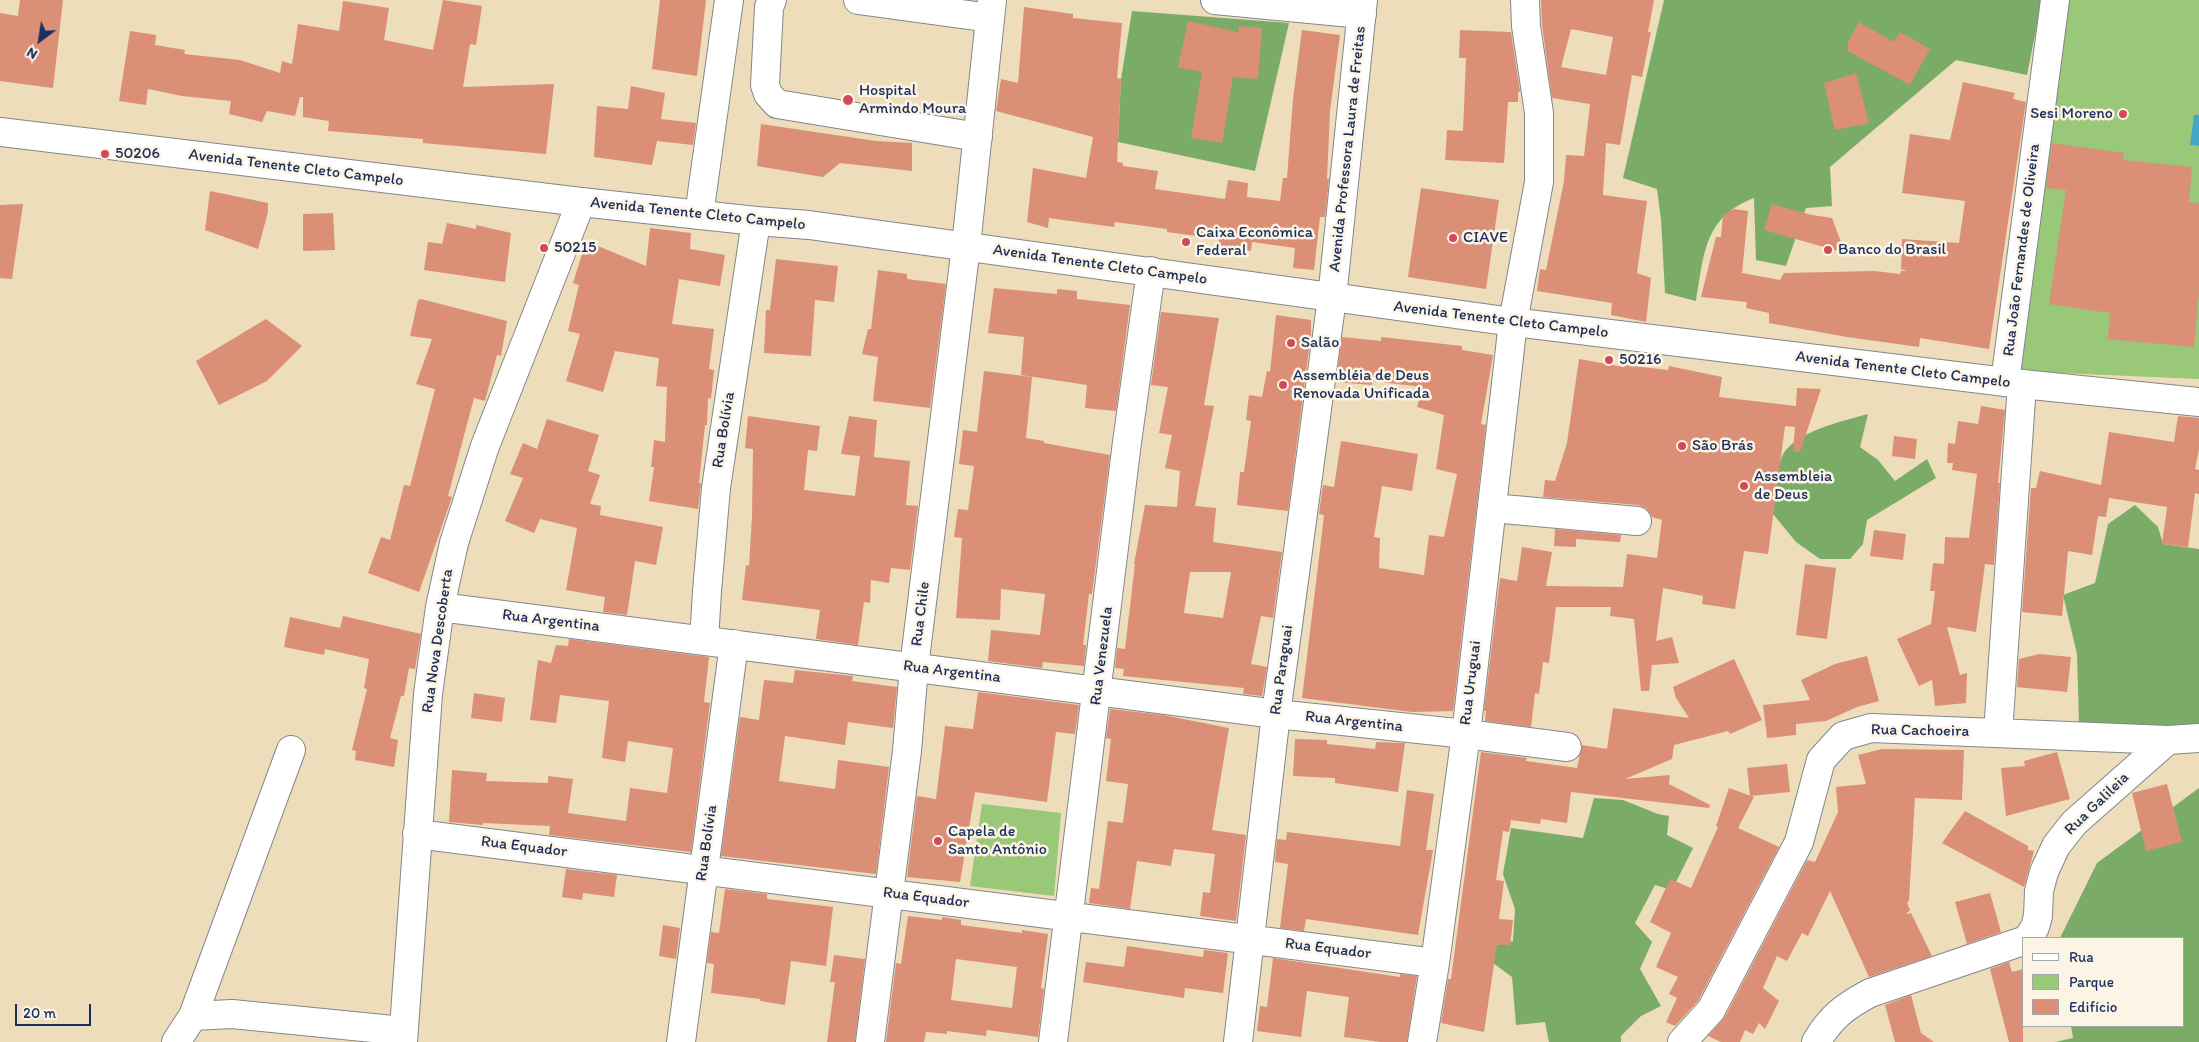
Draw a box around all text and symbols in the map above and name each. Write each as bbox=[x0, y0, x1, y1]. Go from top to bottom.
north arrow bbox=[15, 15, 65, 65]
street label: Avenida Professora Laura de Freitas bbox=[1326, 25, 1370, 273]
text: N bbox=[24, 44, 40, 63]
place label: Hospital Armindo Moura bbox=[859, 81, 966, 119]
marker: Hospital Armindo Moura bbox=[841, 93, 855, 107]
place label: Sesi Moreno bbox=[2030, 104, 2113, 124]
marker: Sesi Moreno bbox=[2117, 108, 2129, 120]
street label: Rua João Fernandes de Oliveira bbox=[1999, 143, 2045, 357]
place label: 50206 bbox=[115, 144, 160, 164]
street label: Avenida Tenente Cleto Campelo bbox=[188, 145, 404, 191]
marker: 50206 bbox=[99, 148, 111, 160]
street label: Avenida Tenente Cleto Campelo bbox=[589, 193, 807, 235]
place label: Caixa Econômica Federal bbox=[1196, 223, 1313, 261]
place label: CIAVE bbox=[1463, 228, 1508, 248]
marker: CIAVE bbox=[1447, 232, 1459, 244]
marker: Caixa Econômica Federal bbox=[1180, 236, 1192, 248]
place label: 50215 bbox=[554, 238, 596, 258]
street label: Avenida Tenente Cleto Campelo bbox=[992, 240, 1208, 290]
place label: Banco do Brasil bbox=[1838, 240, 1946, 260]
marker: 50215 bbox=[538, 242, 550, 254]
marker: Banco do Brasil bbox=[1822, 244, 1834, 256]
street label: Avenida Tenente Cleto Campelo bbox=[1393, 297, 1609, 343]
place label: Salão bbox=[1301, 333, 1339, 353]
marker: Salão bbox=[1285, 337, 1297, 349]
street label: Avenida Tenente Cleto Campelo bbox=[1795, 347, 2011, 393]
place label: 50216 bbox=[1619, 350, 1662, 370]
marker: 50216 bbox=[1603, 354, 1615, 366]
place label: Assembléia de Deus Renovada Unificada bbox=[1293, 366, 1430, 404]
marker: Assembléia de Deus Renovada Unificada bbox=[1277, 379, 1289, 391]
street label: Rua Bolívia bbox=[708, 390, 740, 470]
place label: São Brás bbox=[1692, 436, 1753, 456]
marker: São Brás bbox=[1676, 440, 1688, 452]
place label: Assembleia de Deus bbox=[1754, 467, 1832, 505]
marker: Assembleia de Deus bbox=[1738, 480, 1750, 492]
street label: Rua Nova Descoberta bbox=[418, 568, 458, 714]
street label: Rua Chile bbox=[908, 581, 934, 647]
street label: Rua Argentina bbox=[501, 605, 601, 637]
street label: Rua Venezuela bbox=[1086, 606, 1118, 706]
street label: Rua Paraguai bbox=[1266, 624, 1298, 716]
street label: Rua Uruguai bbox=[1456, 640, 1486, 726]
street label: Rua Argentina bbox=[902, 656, 1002, 688]
street label: Rua Argentina bbox=[1304, 707, 1404, 737]
street label: Rua Cachoeira bbox=[1871, 721, 1969, 741]
street label: Rua Galileia bbox=[2061, 769, 2133, 839]
street label: Rua Bolívia bbox=[692, 804, 722, 882]
place label: Capela de Santo Antônio bbox=[948, 822, 1047, 860]
street label: Rua Equador bbox=[480, 832, 568, 862]
marker: Capela de Santo Antônio bbox=[932, 835, 944, 847]
street label: Rua Equador bbox=[882, 883, 970, 913]
street label: Rua Equador bbox=[1284, 934, 1372, 964]
legend bbox=[2022, 937, 2184, 1027]
text: Rua bbox=[2069, 948, 2094, 966]
text: Parque bbox=[2069, 973, 2114, 991]
scale bar bbox=[18, 994, 94, 1026]
text: Edifício bbox=[2069, 998, 2117, 1016]
text: 20 m bbox=[23, 1004, 56, 1022]

